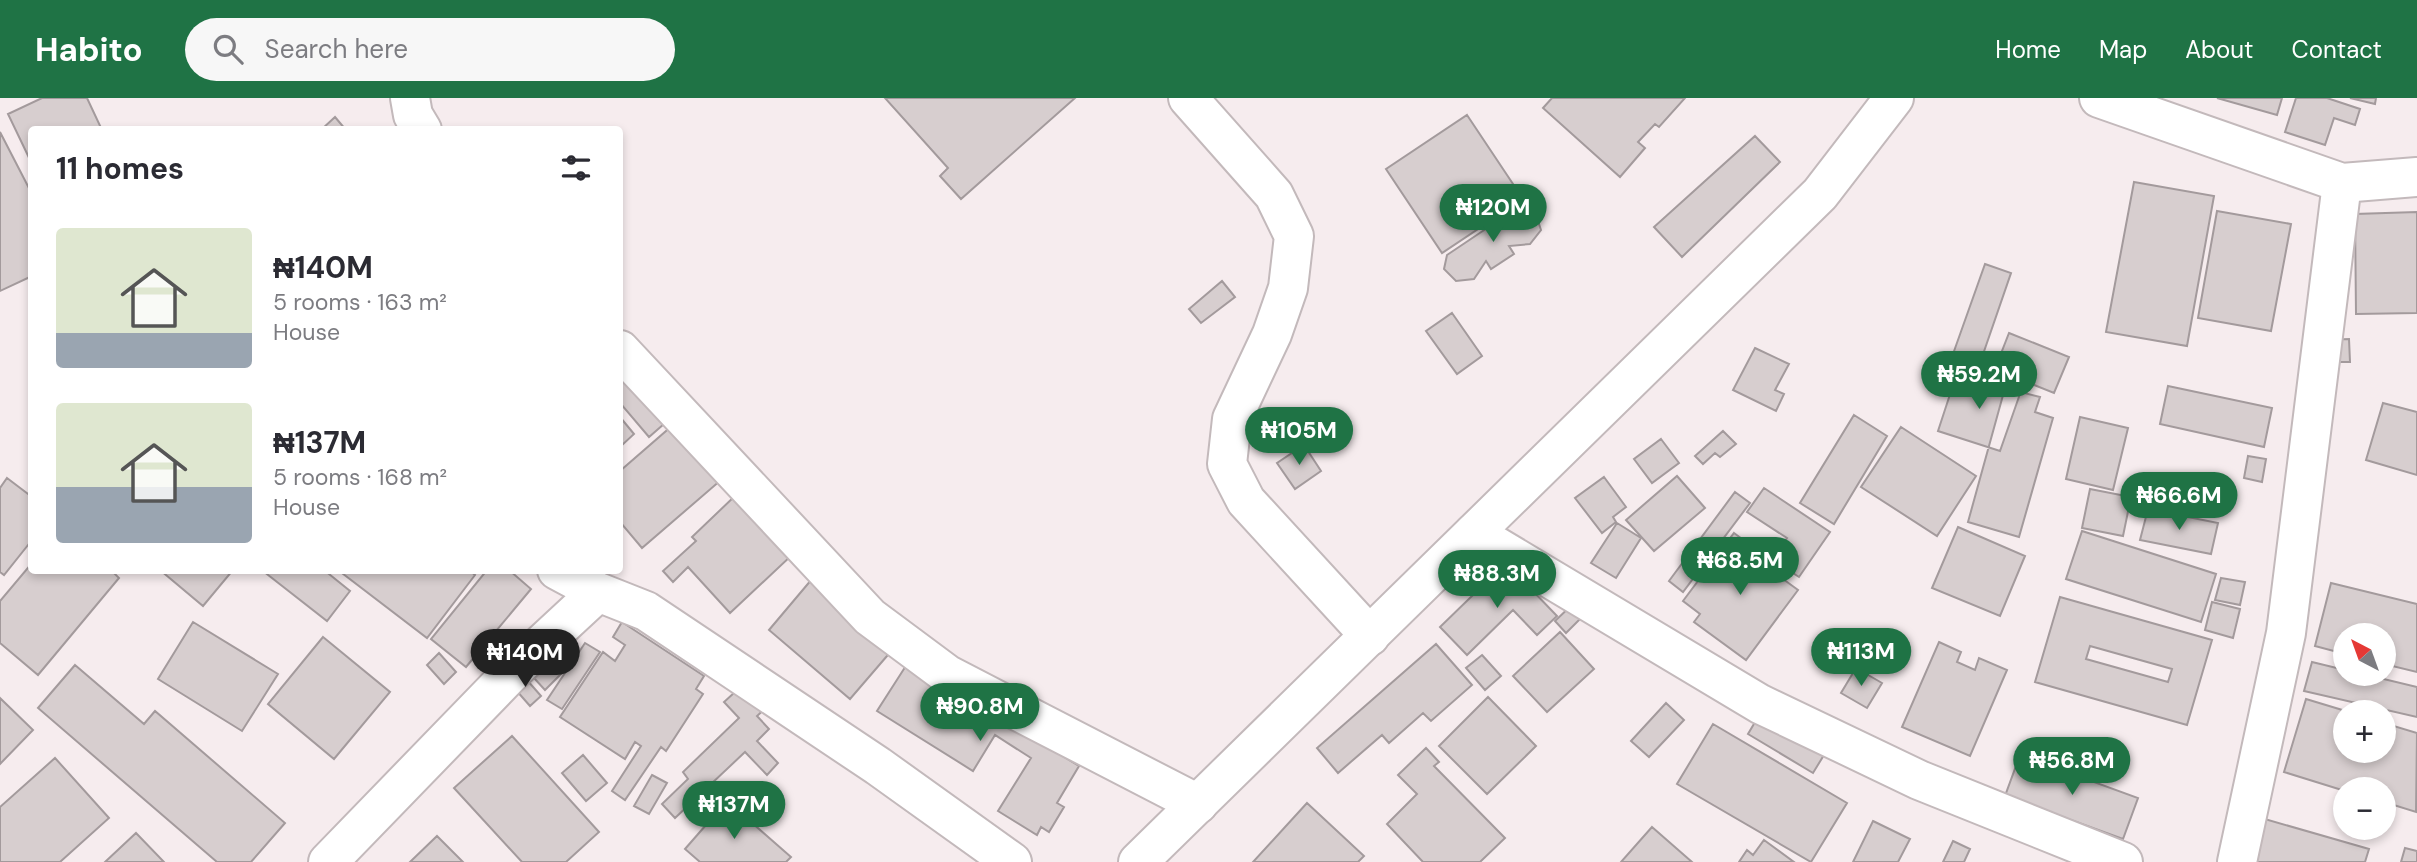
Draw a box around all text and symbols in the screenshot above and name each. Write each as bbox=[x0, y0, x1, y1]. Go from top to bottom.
search box bbox=[185, 18, 675, 81]
text: Habito bbox=[35, 28, 143, 71]
icon: search bbox=[209, 30, 247, 68]
text: Search here bbox=[265, 32, 408, 66]
text: Home bbox=[1995, 34, 2061, 65]
text: Map bbox=[2099, 34, 2147, 65]
text: About bbox=[2185, 34, 2254, 65]
text: Contact bbox=[2292, 34, 2382, 65]
text: 11 homes bbox=[56, 149, 184, 188]
icon: filters bbox=[557, 149, 595, 187]
pin: ₦120M bbox=[1444, 184, 1542, 244]
text: ₦120M bbox=[1456, 192, 1530, 222]
text: ₦140M bbox=[273, 248, 373, 287]
icon: home bbox=[112, 256, 196, 340]
text: 5 rooms · 163 m² bbox=[273, 287, 447, 317]
text: House bbox=[273, 317, 340, 347]
pin: ₦59.2M bbox=[1922, 352, 2036, 411]
text: ₦59.2M bbox=[1937, 359, 2021, 389]
pin: ₦105M bbox=[1250, 408, 1348, 467]
text: ₦105M bbox=[1261, 415, 1337, 445]
text: ₦137M bbox=[273, 423, 366, 462]
icon: home bbox=[112, 431, 196, 515]
text: 5 rooms · 168 m² bbox=[273, 462, 447, 492]
pin: ₦66.6M bbox=[2122, 472, 2236, 532]
text: ₦66.6M bbox=[2136, 480, 2222, 510]
text: House bbox=[273, 492, 340, 522]
pin: ₦68.5M bbox=[1683, 538, 1797, 597]
text: ₦68.5M bbox=[1697, 545, 1783, 575]
pin: ₦88.3M bbox=[1440, 550, 1554, 610]
text: ₦88.3M bbox=[1454, 558, 1540, 588]
north arrow bbox=[2333, 623, 2396, 686]
map controls bbox=[2333, 623, 2396, 840]
pin: ₦113M bbox=[1812, 628, 1910, 688]
pin: ₦140M bbox=[476, 630, 574, 689]
text: ₦113M bbox=[1827, 636, 1895, 666]
text: ₦140M bbox=[487, 637, 563, 667]
pin: ₦90.8M bbox=[923, 684, 1037, 743]
text: ₦90.8M bbox=[936, 691, 1024, 721]
button: + bbox=[2333, 700, 2396, 763]
pin: ₦56.8M bbox=[2015, 738, 2129, 797]
text: ₦56.8M bbox=[2029, 745, 2115, 775]
button: − bbox=[2333, 777, 2396, 840]
pin: ₦137M bbox=[685, 782, 783, 841]
text: ₦137M bbox=[698, 789, 770, 819]

